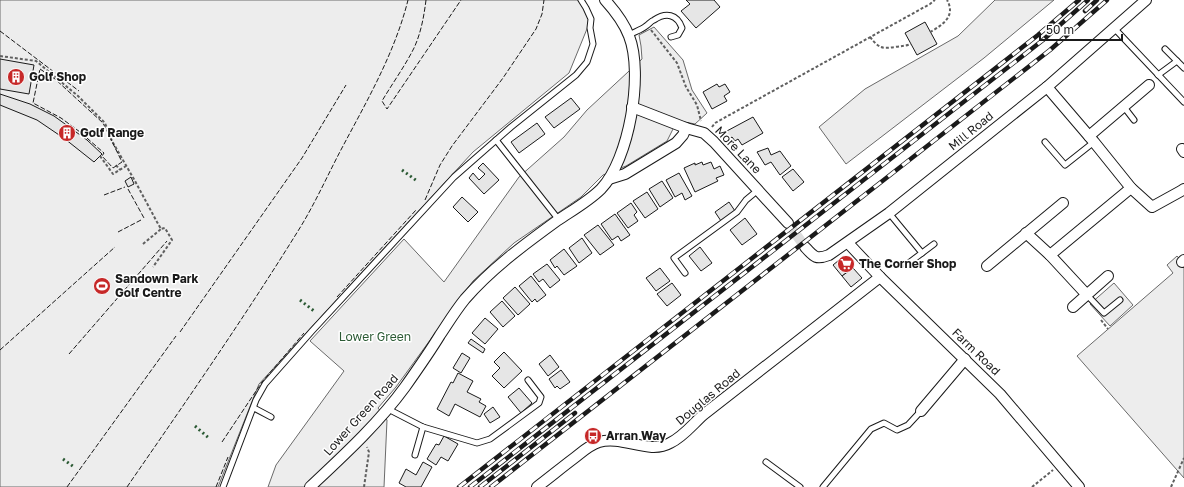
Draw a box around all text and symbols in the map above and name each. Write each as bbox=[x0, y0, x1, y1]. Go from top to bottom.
scale bar bbox=[1040, 16, 1122, 42]
text: 50 m bbox=[1046, 22, 1074, 37]
building icon: Golf Shop bbox=[6, 67, 26, 87]
place label: Golf Shop bbox=[29, 69, 87, 84]
street label: Mill Road bbox=[945, 108, 996, 153]
building icon: Golf Range bbox=[57, 123, 77, 143]
street label: More Lane bbox=[712, 123, 765, 177]
place label: Golf Range bbox=[80, 125, 144, 140]
supermarket icon: The Corner Shop bbox=[836, 254, 856, 274]
place label: The Corner Shop bbox=[859, 256, 957, 271]
place label: Sandown Park Golf Centre bbox=[115, 271, 199, 300]
sports icon: Sandown Park Golf Centre bbox=[92, 276, 112, 296]
street label: Farm Road bbox=[949, 325, 1004, 378]
park label: Lower Green bbox=[339, 329, 411, 344]
street label: Douglas Road bbox=[672, 365, 743, 428]
street label: Lower Green Road bbox=[320, 371, 401, 459]
bus stop icon: Arran Way bbox=[583, 426, 603, 446]
place label: Arran Way bbox=[606, 428, 667, 443]

